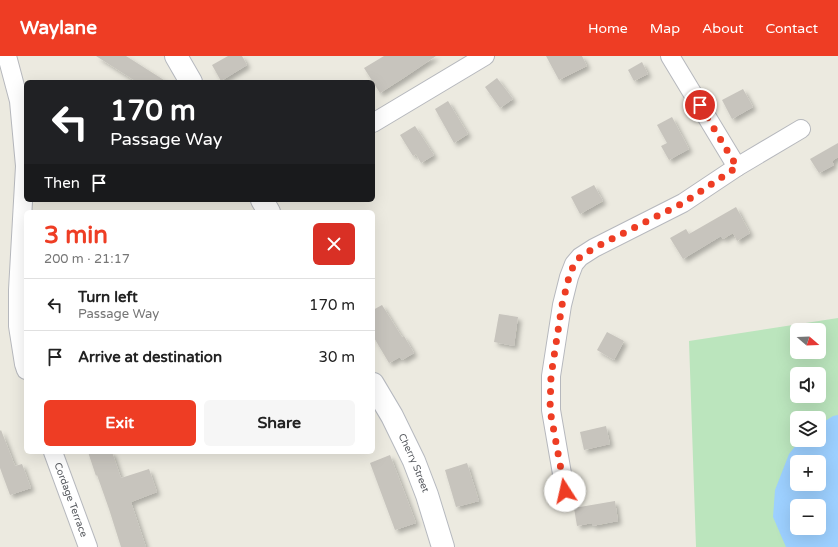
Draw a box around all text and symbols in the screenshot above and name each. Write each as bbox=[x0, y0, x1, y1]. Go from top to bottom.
text: Waylane bbox=[20, 17, 97, 39]
text: Home bbox=[588, 20, 628, 37]
text: Map bbox=[650, 20, 680, 37]
text: About bbox=[702, 20, 744, 37]
text: Contact bbox=[766, 20, 818, 37]
pin bbox=[683, 88, 717, 122]
text: 170 m bbox=[110, 94, 196, 128]
icon: arrive bbox=[689, 94, 711, 116]
icon: left bbox=[44, 96, 96, 148]
text: Passage Way bbox=[110, 128, 222, 150]
icon: arrive bbox=[88, 172, 110, 194]
text: Then bbox=[44, 174, 80, 192]
text: 3 min bbox=[44, 221, 108, 250]
button: close bbox=[313, 223, 355, 265]
text: 200 m · 21:17 bbox=[44, 251, 130, 267]
text: Turn left bbox=[78, 288, 138, 306]
icon: left bbox=[44, 294, 66, 316]
text: 170 m bbox=[309, 296, 355, 314]
text: Passage Way bbox=[78, 306, 159, 322]
north arrow bbox=[790, 323, 826, 359]
map controls bbox=[790, 323, 826, 535]
icon: arrive bbox=[44, 346, 66, 368]
text: Arrive at destination bbox=[78, 348, 222, 366]
text: 30 m bbox=[318, 348, 355, 366]
button: sound bbox=[790, 367, 826, 403]
button: Exit bbox=[44, 400, 196, 446]
button: Share bbox=[204, 400, 355, 446]
button: layers bbox=[790, 411, 826, 447]
street label: Cherry Street bbox=[396, 432, 432, 494]
button: + bbox=[790, 455, 826, 491]
street label: Cordage Terrace bbox=[51, 461, 90, 539]
position arrow bbox=[544, 470, 586, 512]
button: − bbox=[790, 499, 826, 535]

